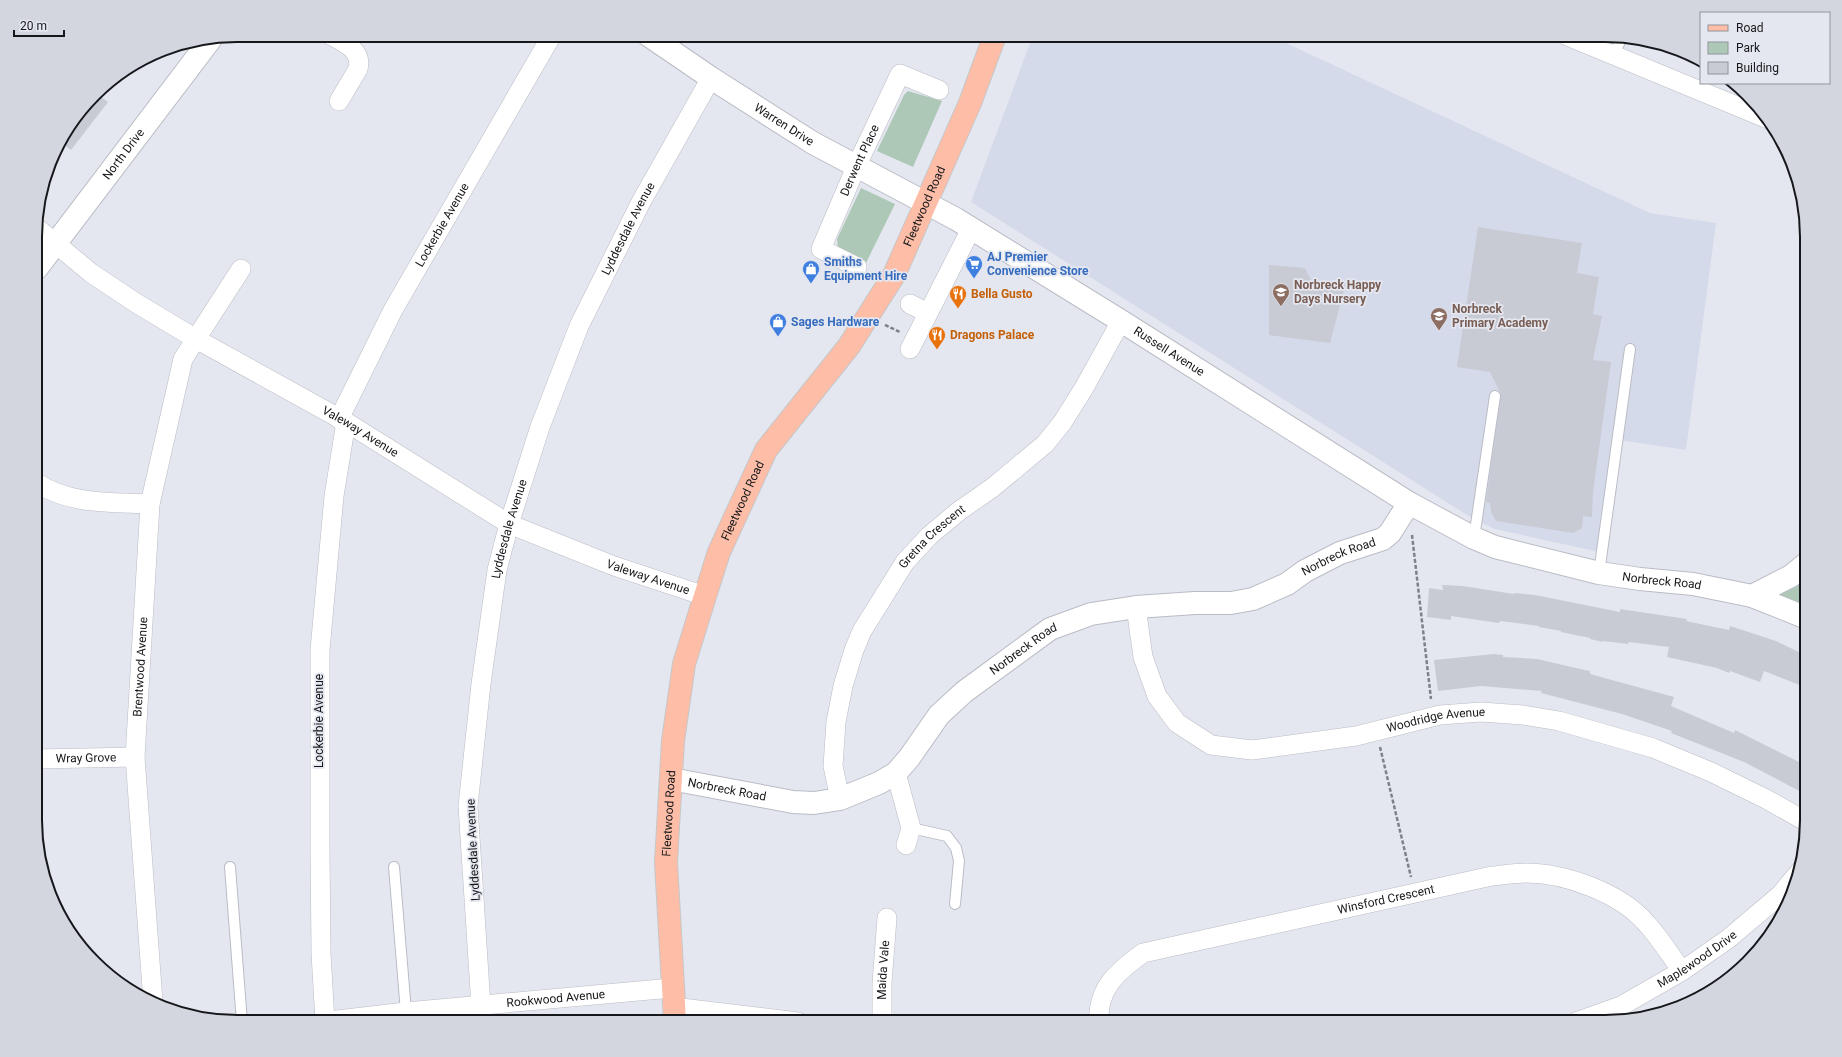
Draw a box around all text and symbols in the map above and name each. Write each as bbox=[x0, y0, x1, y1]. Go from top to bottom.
scale bar bbox=[14, 12, 64, 38]
legend bbox=[1700, 12, 1830, 84]
text: 20 m bbox=[20, 19, 47, 33]
text: Road bbox=[1736, 21, 1764, 35]
text: Park bbox=[1736, 41, 1761, 55]
text: Building bbox=[1736, 61, 1779, 75]
street label: Warren Drive bbox=[752, 100, 817, 149]
street label: Derwent Place bbox=[837, 122, 882, 198]
street label: North Drive bbox=[100, 126, 147, 182]
street label: Fleetwood Road bbox=[900, 164, 948, 249]
street label: Lyddesdale Avenue bbox=[599, 180, 658, 277]
street label: Lockerbie Avenue bbox=[413, 181, 472, 269]
place label: AJ Premier Convenience Store bbox=[987, 250, 1089, 278]
supermarket icon: AJ Premier Convenience Store bbox=[964, 254, 984, 279]
place label: Smiths Equipment Hire bbox=[824, 255, 908, 283]
shop icon: Smiths Equipment Hire bbox=[801, 259, 821, 284]
place label: Norbreck Happy Days Nursery bbox=[1294, 278, 1382, 306]
school or university icon: Norbreck Happy Days Nursery bbox=[1271, 282, 1291, 307]
restaurant icon: Bella Gusto bbox=[948, 284, 968, 309]
place label: Bella Gusto bbox=[971, 287, 1033, 301]
place label: Norbreck Primary Academy bbox=[1452, 302, 1549, 330]
school or university icon: Norbreck Primary Academy bbox=[1429, 306, 1449, 331]
shop icon: Sages Hardware bbox=[768, 312, 788, 337]
place label: Sages Hardware bbox=[791, 315, 880, 329]
street label: Russell Avenue bbox=[1131, 324, 1207, 379]
restaurant icon: Dragons Palace bbox=[927, 325, 947, 350]
place label: Dragons Palace bbox=[950, 328, 1035, 342]
street label: Valeway Avenue bbox=[320, 403, 401, 460]
street label: Fleetwood Road bbox=[718, 459, 767, 543]
street label: Lyddesdale Avenue bbox=[489, 478, 530, 579]
street label: Gretna Crescent bbox=[896, 502, 968, 571]
street label: Norbreck Road bbox=[1299, 535, 1377, 579]
street label: Valeway Avenue bbox=[604, 557, 691, 597]
street label: Norbreck Road bbox=[1621, 569, 1703, 593]
street label: Brentwood Avenue bbox=[130, 616, 150, 717]
street label: Norbreck Road bbox=[987, 620, 1059, 678]
street label: Lockerbie Avenue bbox=[312, 674, 326, 768]
street label: Woodridge Avenue bbox=[1385, 705, 1486, 735]
street label: Wray Grove bbox=[56, 750, 116, 766]
street label: Fleetwood Road bbox=[659, 770, 678, 857]
street label: Norbreck Road bbox=[687, 775, 767, 804]
street label: Lyddesdale Avenue bbox=[463, 799, 483, 901]
street label: Winsford Crescent bbox=[1336, 882, 1436, 917]
street label: Maplewood Drive bbox=[1655, 928, 1740, 991]
street label: Maida Vale bbox=[875, 940, 892, 1000]
street label: Rookwood Avenue bbox=[506, 987, 606, 1010]

